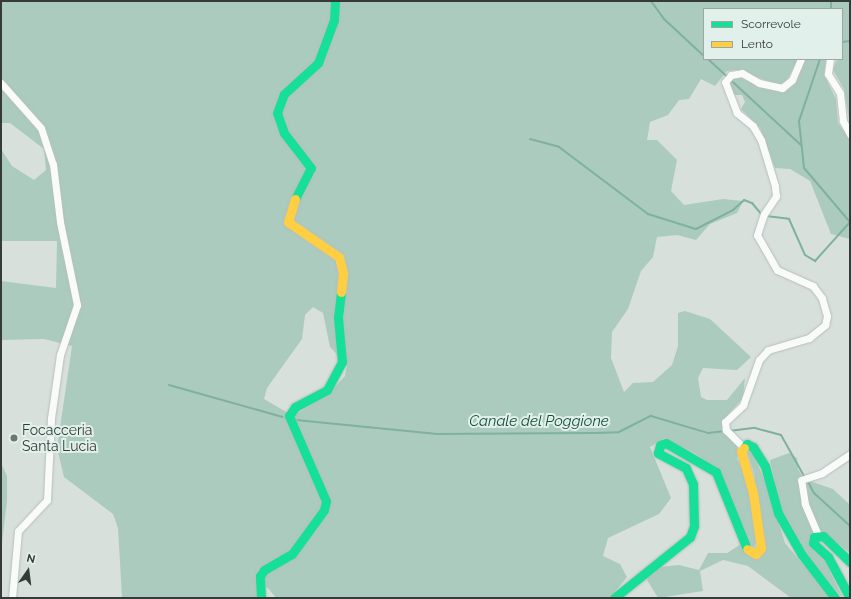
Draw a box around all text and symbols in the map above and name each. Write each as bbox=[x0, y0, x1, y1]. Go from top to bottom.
legend bbox=[703, 8, 843, 60]
text: Scorrevole bbox=[741, 17, 801, 31]
text: Lento bbox=[741, 37, 773, 51]
water label: Canale del Poggione bbox=[469, 413, 609, 431]
place label: Focacceria Santa Lucia bbox=[22, 422, 97, 454]
marker: Focacceria Santa Lucia bbox=[9, 433, 19, 443]
north arrow bbox=[8, 551, 48, 591]
text: N bbox=[25, 552, 37, 566]

